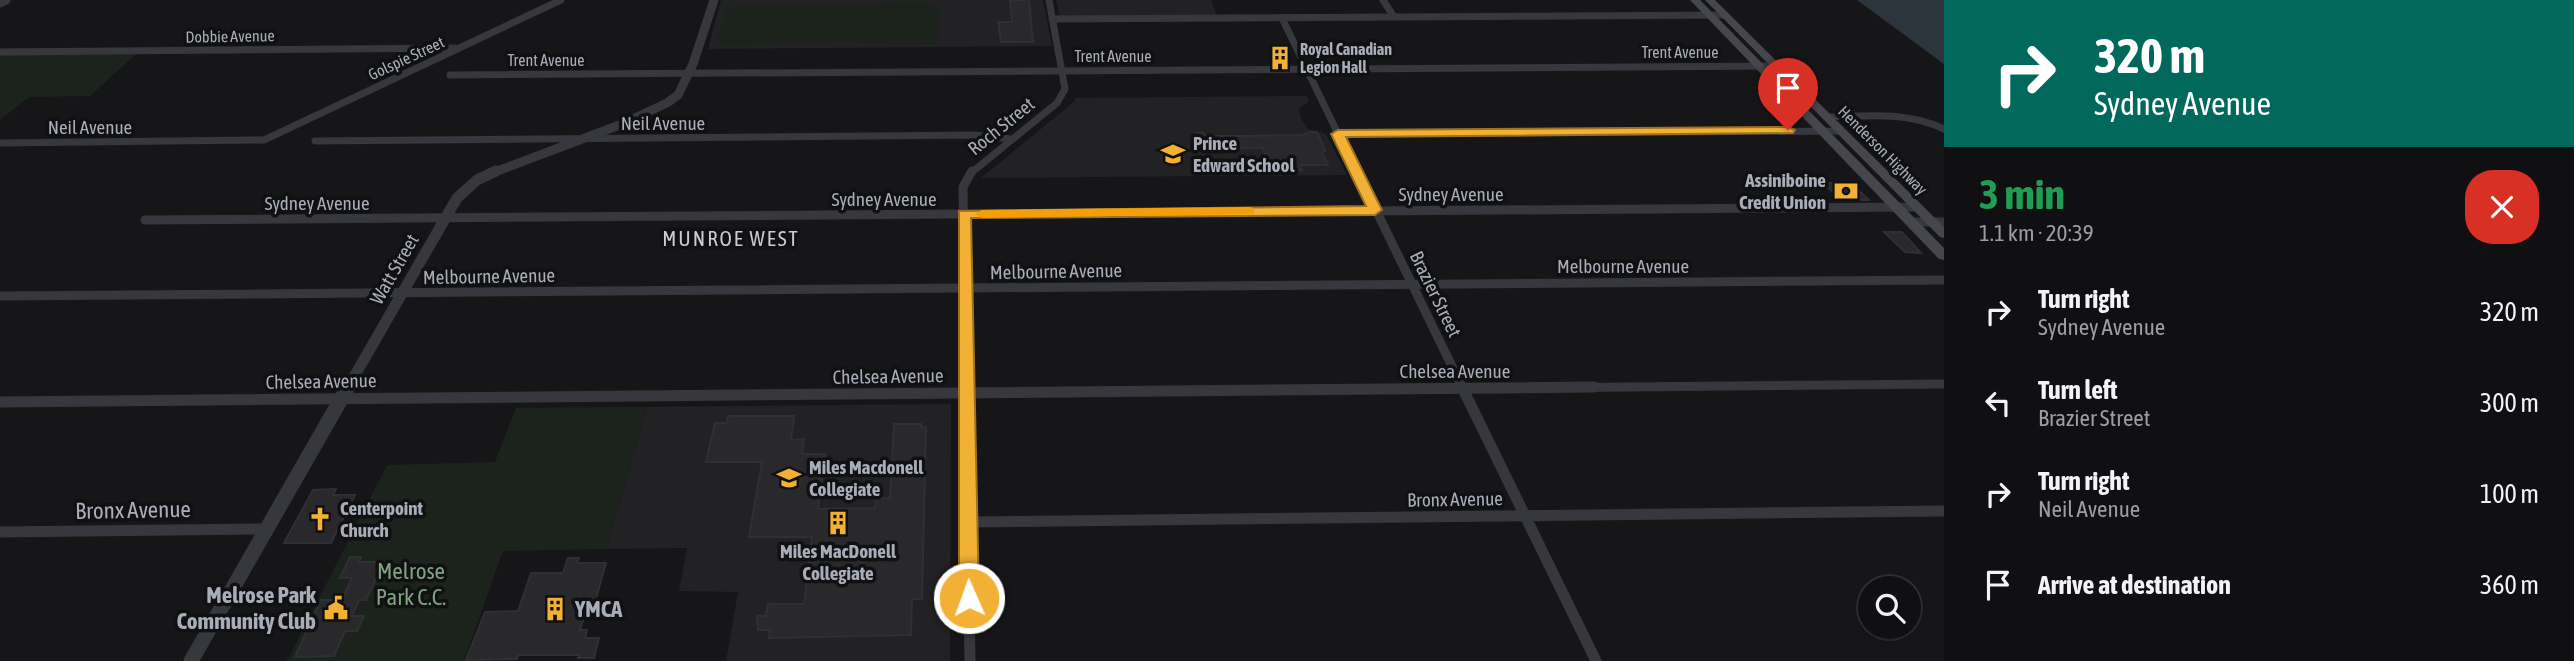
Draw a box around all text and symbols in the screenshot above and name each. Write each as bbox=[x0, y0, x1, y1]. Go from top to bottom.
street label: Dobbie Avenue bbox=[185, 26, 275, 46]
text: 320 m bbox=[2094, 27, 2205, 83]
icon: right bbox=[1979, 28, 2070, 119]
street label: Golspie Street bbox=[365, 32, 448, 84]
place label: Royal Canadian Legion Hall bbox=[1300, 40, 1392, 76]
street label: Trent Avenue bbox=[1642, 43, 1718, 61]
building icon: Royal Canadian Legion Hall bbox=[1266, 44, 1294, 72]
street label: Trent Avenue bbox=[1075, 47, 1151, 65]
street label: Trent Avenue bbox=[508, 51, 584, 69]
pin bbox=[1758, 58, 1818, 130]
icon: arrive bbox=[1769, 69, 1807, 107]
text: Sydney Avenue bbox=[2094, 85, 2271, 122]
street label: Roch Street bbox=[963, 93, 1039, 159]
street label: Henderson Highway bbox=[1834, 102, 1931, 199]
street label: Neil Avenue bbox=[621, 112, 705, 134]
street label: Neil Avenue bbox=[48, 116, 132, 138]
place label: Prince Edward School bbox=[1193, 132, 1295, 176]
school or university icon: Prince Edward School bbox=[1159, 140, 1187, 168]
place label: Assiniboine Credit Union bbox=[1739, 169, 1826, 213]
text: 3 min bbox=[1979, 170, 2065, 218]
button: close bbox=[2465, 170, 2539, 244]
bank icon: Assiniboine Credit Union bbox=[1832, 177, 1860, 205]
street label: Sydney Avenue bbox=[1398, 183, 1504, 205]
street label: Sydney Avenue bbox=[831, 188, 937, 210]
street label: Sydney Avenue bbox=[264, 192, 370, 214]
text: 1.1 km · 20:39 bbox=[1979, 220, 2094, 246]
district label: MUNROE WEST bbox=[662, 226, 800, 250]
street label: Watt Street bbox=[365, 230, 423, 308]
street label: Brazier Street bbox=[1406, 247, 1466, 341]
street label: Melbourne Avenue bbox=[1557, 255, 1689, 277]
street label: Melbourne Avenue bbox=[990, 259, 1122, 283]
street label: Melbourne Avenue bbox=[423, 264, 555, 288]
text: Turn right bbox=[2038, 284, 2129, 314]
icon: right bbox=[1979, 293, 2017, 331]
text: 320 m bbox=[2480, 297, 2539, 327]
text: Sydney Avenue bbox=[2038, 314, 2165, 340]
street label: Chelsea Avenue bbox=[1400, 360, 1510, 382]
street label: Chelsea Avenue bbox=[832, 364, 944, 388]
street label: Chelsea Avenue bbox=[265, 369, 377, 393]
text: Turn left bbox=[2038, 375, 2118, 405]
icon: left bbox=[1979, 384, 2017, 422]
text: 300 m bbox=[2480, 388, 2539, 418]
text: Brazier Street bbox=[2038, 405, 2150, 431]
place label: Miles Macdonell Collegiate bbox=[809, 456, 924, 500]
school or university icon: Miles Macdonell Collegiate bbox=[775, 464, 803, 492]
text: Turn right bbox=[2038, 466, 2129, 496]
icon: right bbox=[1979, 475, 2017, 513]
text: 100 m bbox=[2480, 479, 2539, 509]
street label: Bronx Avenue bbox=[1407, 487, 1503, 511]
street label: Bronx Avenue bbox=[75, 496, 191, 524]
text: Neil Avenue bbox=[2038, 496, 2140, 522]
place label: Centerpoint Church bbox=[340, 497, 423, 541]
church icon: Centerpoint Church bbox=[306, 505, 334, 533]
building icon: Miles MacDonell Collegiate bbox=[824, 509, 852, 537]
place label: Miles MacDonell Collegiate bbox=[780, 540, 897, 584]
park label: Melrose Park C.C. bbox=[376, 558, 446, 610]
position arrow bbox=[932, 561, 1006, 635]
icon: arrive bbox=[1979, 566, 2017, 604]
text: Arrive at destination bbox=[2038, 570, 2231, 600]
text: 360 m bbox=[2480, 570, 2539, 600]
map controls bbox=[1858, 576, 1921, 639]
button: search bbox=[1858, 576, 1921, 639]
place label: Melrose Park Community Club bbox=[176, 582, 317, 634]
public building icon: Melrose Park Community Club bbox=[322, 594, 350, 622]
building icon: YMCA bbox=[541, 595, 569, 623]
place label: YMCA bbox=[574, 596, 623, 622]

